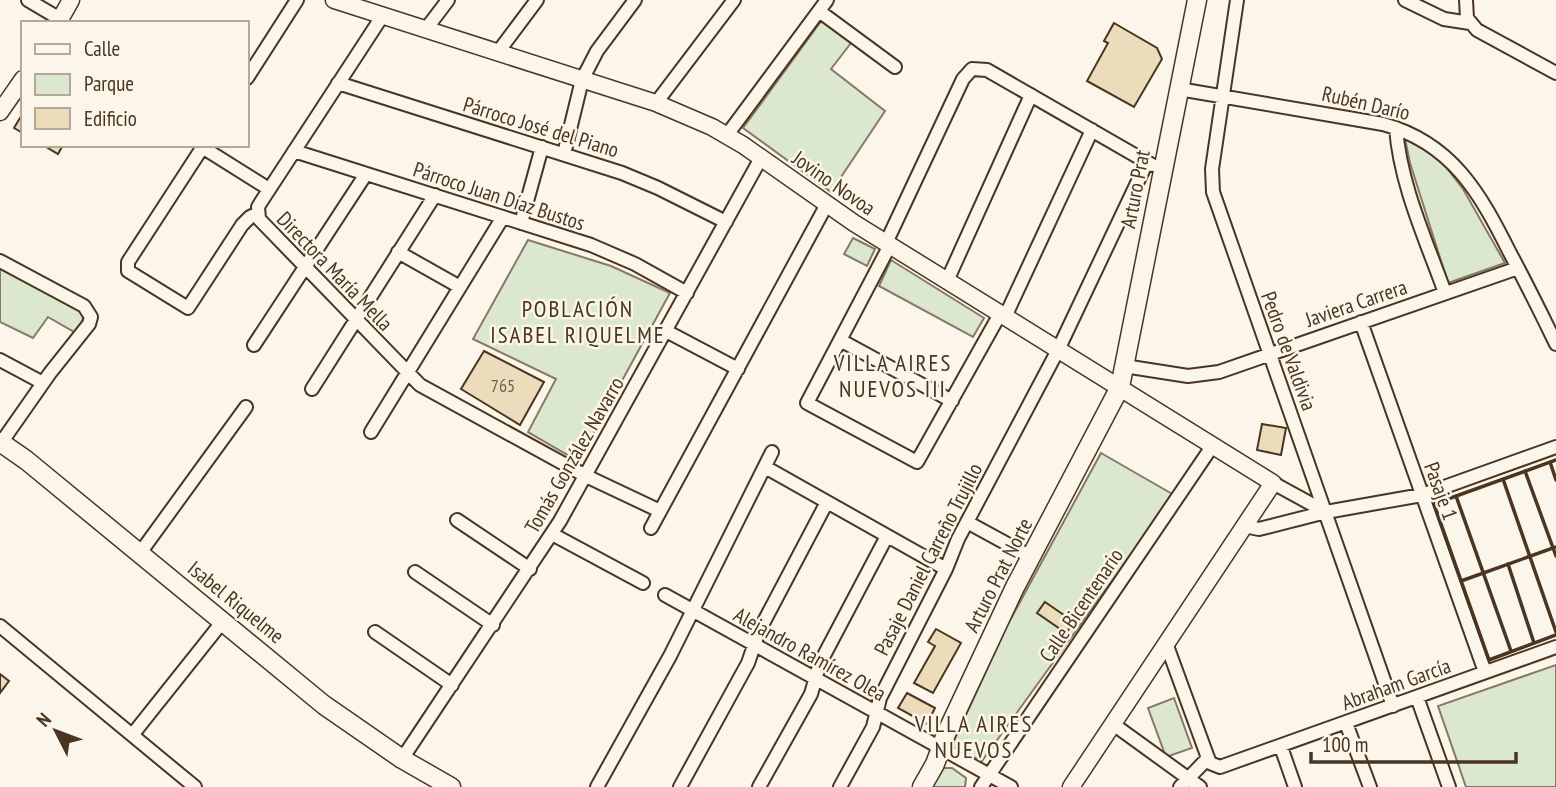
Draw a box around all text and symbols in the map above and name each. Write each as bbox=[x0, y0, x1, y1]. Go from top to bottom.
legend bbox=[21, 21, 248, 147]
text: Calle bbox=[84, 35, 120, 62]
text: Parque bbox=[84, 70, 134, 97]
street label: Rubén Darío bbox=[1319, 80, 1413, 126]
street label: Párroco José del Piano bbox=[460, 91, 622, 163]
text: Edificio bbox=[84, 105, 137, 132]
street label: Jovino Novoa bbox=[786, 144, 881, 221]
street label: Arturo Prat bbox=[1114, 147, 1156, 230]
street label: Párroco Juan Díaz Bustos bbox=[410, 156, 588, 236]
street label: Directora María Mella bbox=[271, 206, 399, 336]
street label: Javiera Carrera bbox=[1301, 273, 1410, 333]
street label: Pedro de Valdivia bbox=[1255, 288, 1323, 414]
district label: POBLACIÓN ISABEL RIQUELME bbox=[490, 294, 666, 349]
district label: VILLA AIRES NUEVOS III bbox=[833, 348, 952, 403]
street label: Tomás González Navarro bbox=[518, 372, 630, 538]
house number: 765 bbox=[491, 374, 515, 397]
street label: Pasaje Daniel Carreño Trujillo bbox=[868, 458, 988, 660]
street label: Pasaje 1 bbox=[1418, 458, 1464, 524]
street label: Arturo Prat Norte bbox=[958, 513, 1038, 637]
street label: Calle Bicentenario bbox=[1033, 543, 1129, 667]
street label: Isabel Riquelme bbox=[182, 555, 290, 649]
street label: Alejandro Ramírez Olea bbox=[729, 601, 891, 707]
street label: Abraham García bbox=[1338, 652, 1454, 716]
north arrow bbox=[21, 696, 91, 766]
text: N bbox=[31, 708, 56, 731]
district label: VILLA AIRES NUEVOS bbox=[914, 709, 1033, 764]
scale bar bbox=[1311, 720, 1516, 764]
text: 100 m bbox=[1322, 731, 1368, 758]

